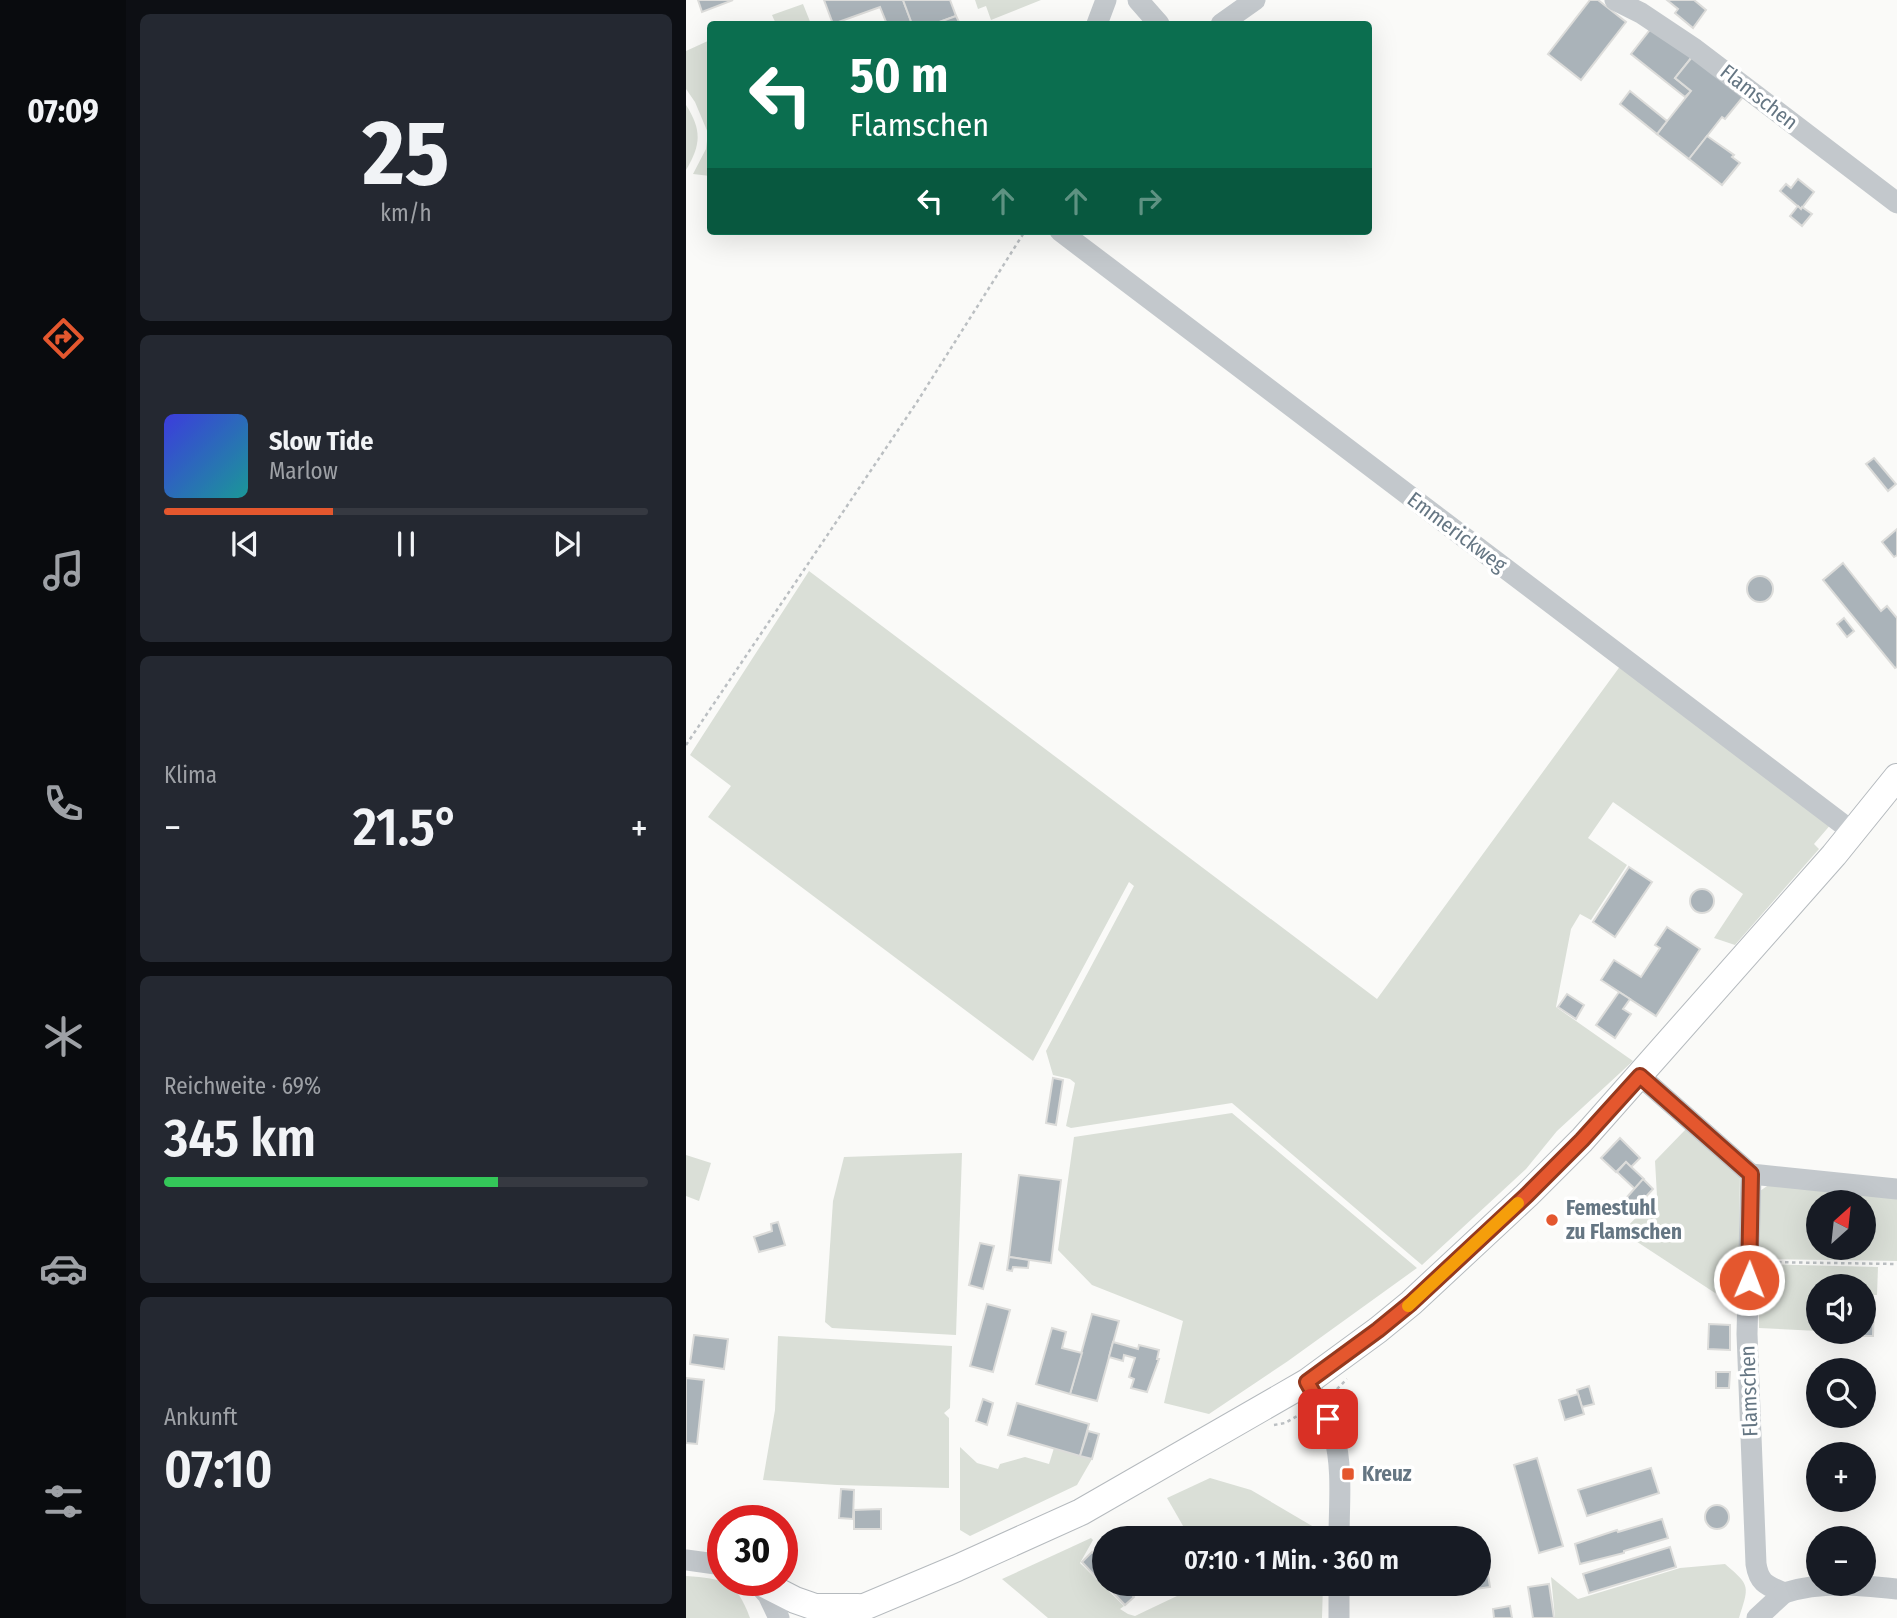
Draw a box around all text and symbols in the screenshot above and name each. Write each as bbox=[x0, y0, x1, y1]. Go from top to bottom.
text: 50 m bbox=[850, 46, 948, 105]
icon: left bbox=[735, 49, 826, 140]
street label: Flamschen bbox=[1715, 59, 1803, 135]
text: 07:09 bbox=[27, 92, 99, 130]
text: 25 bbox=[363, 99, 449, 208]
text: Flamschen bbox=[850, 106, 989, 144]
icon: left bbox=[911, 182, 949, 220]
icon: ahead bbox=[984, 182, 1022, 220]
icon: ahead bbox=[1057, 182, 1095, 220]
icon: right bbox=[1130, 182, 1168, 220]
text: km/h bbox=[380, 199, 432, 227]
icon: directions bbox=[39, 314, 88, 363]
text: Slow Tide bbox=[269, 426, 373, 457]
text: Marlow bbox=[269, 457, 338, 485]
street label: Emmerickweg bbox=[1402, 486, 1512, 578]
icon: previous bbox=[226, 525, 264, 563]
icon: pause bbox=[387, 525, 425, 563]
icon: next bbox=[548, 525, 586, 563]
icon: music bbox=[39, 546, 88, 595]
text: Klima bbox=[164, 761, 217, 789]
icon: phone bbox=[39, 779, 88, 828]
text: 21.5° bbox=[353, 796, 459, 859]
text: − bbox=[164, 805, 181, 851]
text: + bbox=[631, 805, 648, 851]
icon: climate bbox=[39, 1012, 88, 1061]
text: Reichweite · 69% bbox=[164, 1072, 321, 1100]
text: 345 km bbox=[164, 1107, 316, 1170]
north arrow bbox=[1806, 1190, 1876, 1260]
map controls bbox=[1806, 1190, 1876, 1596]
place label: Femestuhl zu Flamschen bbox=[1566, 1195, 1682, 1245]
marker: Femestuhl zu Flamschen bbox=[1544, 1212, 1560, 1228]
position arrow bbox=[1712, 1243, 1786, 1317]
icon: car bbox=[39, 1244, 88, 1293]
button: sound bbox=[1806, 1274, 1876, 1344]
street label: Flamschen bbox=[1734, 1345, 1764, 1437]
button: search bbox=[1806, 1358, 1876, 1428]
pin bbox=[1298, 1389, 1358, 1449]
icon: arrive bbox=[1309, 1400, 1347, 1438]
text: Ankunft bbox=[164, 1403, 238, 1431]
text: 07:10 bbox=[164, 1438, 273, 1501]
button: + bbox=[1806, 1442, 1876, 1512]
place label: Kreuz bbox=[1362, 1461, 1412, 1487]
marker: Kreuz bbox=[1340, 1466, 1356, 1482]
icon: filters bbox=[39, 1477, 88, 1526]
speed limit sign: 30 bbox=[707, 1505, 798, 1596]
button: − bbox=[1806, 1526, 1876, 1596]
text: 07:10 · 1 Min. · 360 m bbox=[1184, 1545, 1399, 1576]

